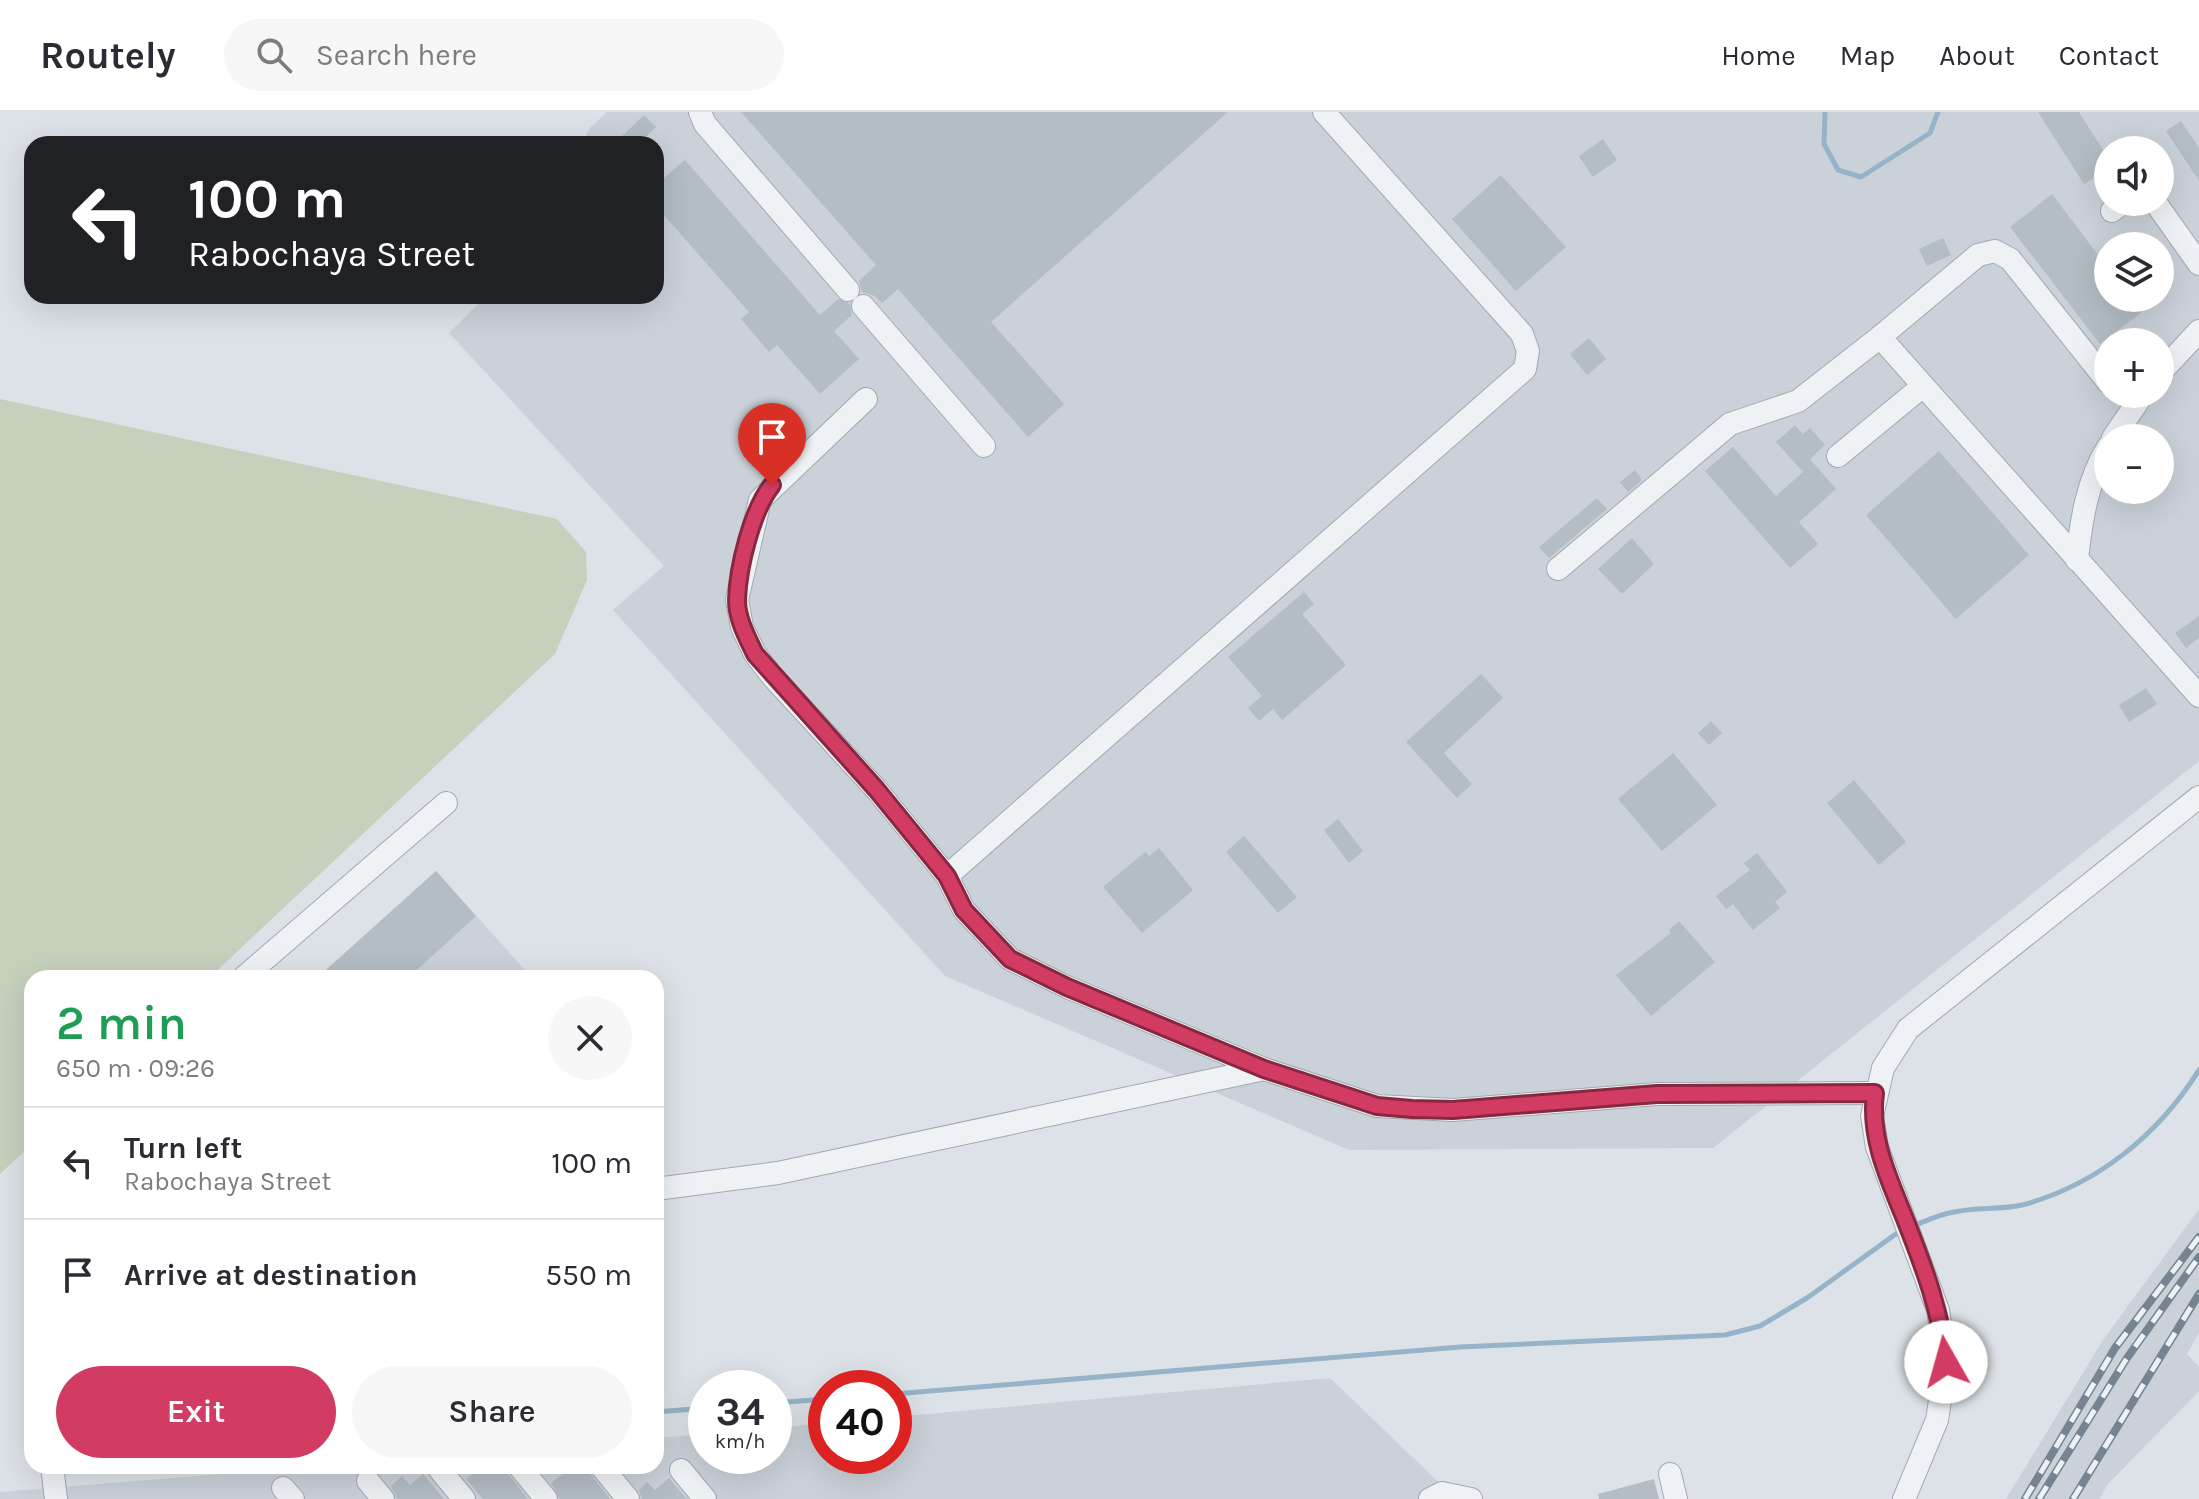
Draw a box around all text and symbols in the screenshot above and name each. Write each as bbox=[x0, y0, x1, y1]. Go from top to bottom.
search box bbox=[224, 19, 784, 91]
text: Routely bbox=[40, 33, 176, 78]
icon: search bbox=[252, 33, 296, 77]
text: Search here bbox=[316, 37, 477, 73]
text: Home bbox=[1721, 39, 1796, 72]
text: Map bbox=[1840, 39, 1895, 72]
text: About bbox=[1939, 39, 2015, 72]
text: Contact bbox=[2059, 39, 2159, 72]
map controls bbox=[2094, 136, 2174, 504]
button: sound bbox=[2094, 136, 2174, 216]
text: 100 m bbox=[188, 166, 346, 231]
icon: left bbox=[56, 168, 160, 272]
button: layers bbox=[2094, 232, 2174, 312]
text: Rabochaya Street bbox=[188, 233, 475, 275]
button: + bbox=[2094, 328, 2174, 408]
pin bbox=[738, 403, 806, 485]
icon: arrive bbox=[750, 415, 794, 459]
button: − bbox=[2094, 424, 2174, 504]
text: 2 min bbox=[56, 995, 187, 1051]
button: close bbox=[548, 996, 632, 1080]
text: 650 m · 09:26 bbox=[56, 1053, 215, 1084]
text: Turn left bbox=[124, 1130, 242, 1166]
icon: left bbox=[56, 1141, 100, 1185]
text: 100 m bbox=[551, 1145, 632, 1181]
text: Rabochaya Street bbox=[124, 1166, 331, 1197]
icon: arrive bbox=[56, 1253, 100, 1297]
text: Arrive at destination bbox=[124, 1257, 418, 1293]
text: 550 m bbox=[545, 1257, 632, 1293]
position arrow bbox=[1904, 1320, 1988, 1404]
button: Exit bbox=[56, 1366, 336, 1458]
button: Share bbox=[352, 1366, 632, 1458]
speed limit sign: 40 bbox=[808, 1370, 912, 1474]
text: 34 bbox=[716, 1388, 764, 1435]
text: km/h bbox=[715, 1430, 765, 1453]

